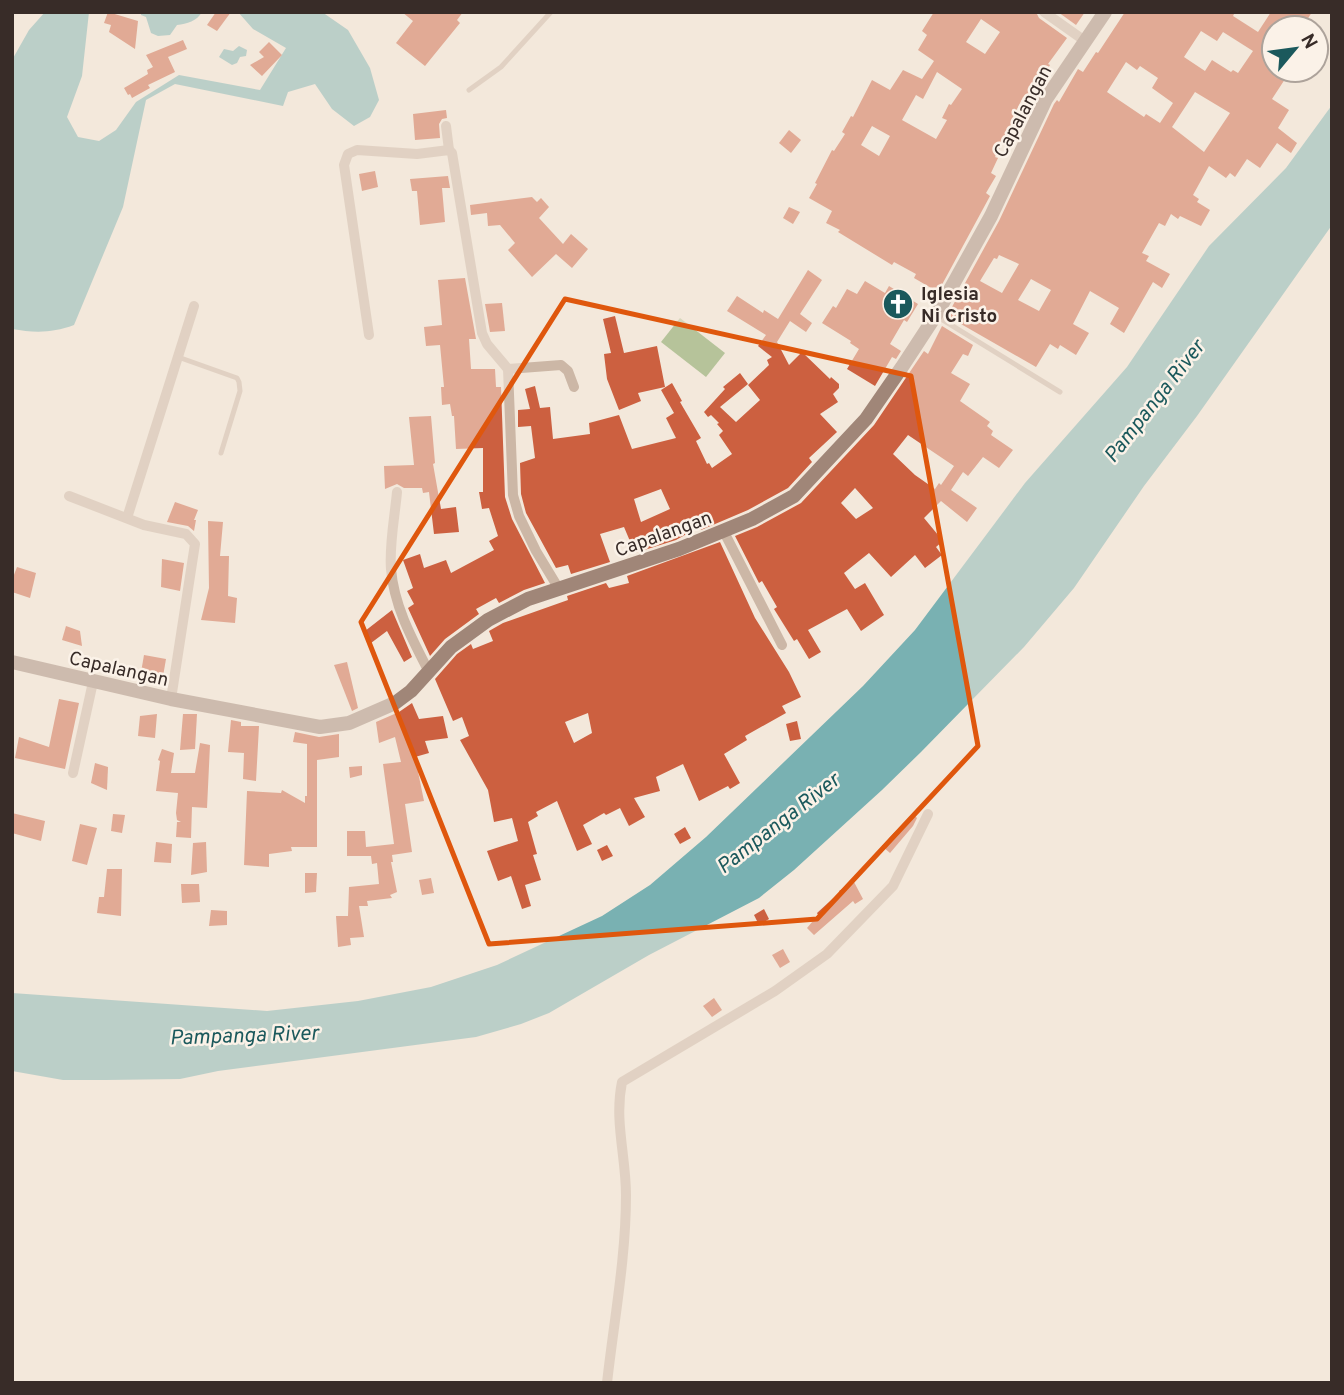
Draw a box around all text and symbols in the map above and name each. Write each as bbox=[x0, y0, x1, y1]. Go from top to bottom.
north arrow bbox=[1260, 14, 1330, 84]
text: N bbox=[1294, 30, 1322, 54]
street label: Capalangan bbox=[989, 61, 1058, 162]
place label: Iglesia Ni Cristo bbox=[921, 283, 997, 329]
church icon: Iglesia Ni Cristo bbox=[881, 287, 915, 321]
water label: Pampanga River bbox=[1099, 333, 1213, 469]
street label: Capalangan bbox=[612, 506, 715, 564]
street label: Capalangan bbox=[66, 647, 171, 693]
water label: Pampanga River bbox=[712, 766, 848, 881]
water label: Pampanga River bbox=[169, 1020, 321, 1053]

